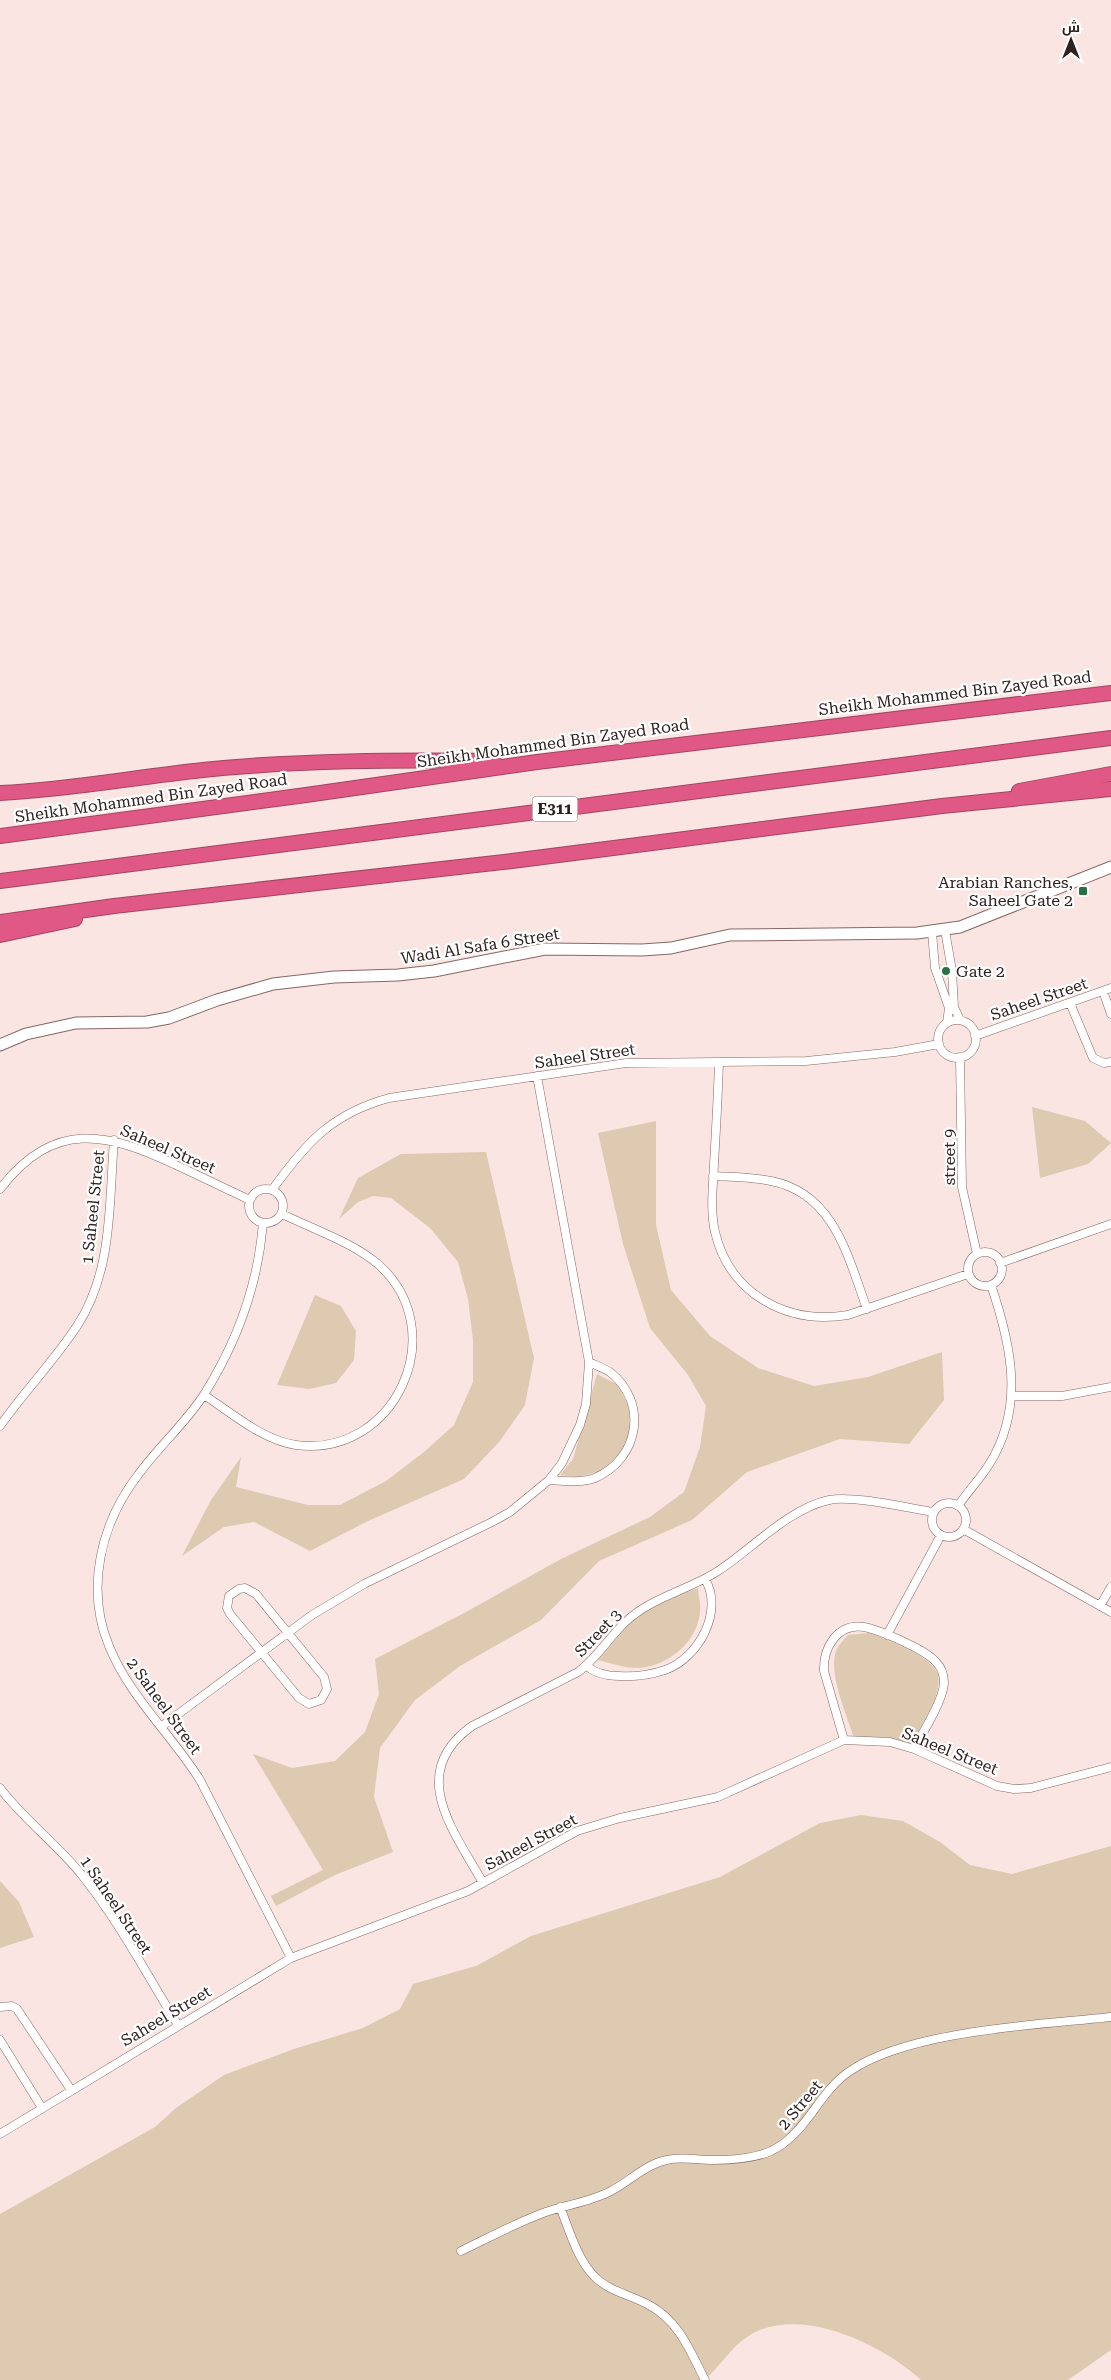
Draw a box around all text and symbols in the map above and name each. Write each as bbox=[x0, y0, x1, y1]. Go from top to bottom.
north arrow bbox=[1046, 15, 1096, 65]
text: ش bbox=[1062, 19, 1080, 36]
street label: Sheikh Mohammed Bin Zayed Road bbox=[817, 667, 1093, 719]
street label: Sheikh Mohammed Bin Zayed Road bbox=[416, 714, 690, 772]
street label: Sheikh Mohammed Bin Zayed Road bbox=[14, 769, 288, 827]
road number: E311 bbox=[532, 796, 578, 822]
place label: Arabian Ranches, Saheel Gate 2 bbox=[938, 873, 1073, 910]
marker: Arabian Ranches, Saheel Gate 2 bbox=[1077, 885, 1089, 897]
street label: Wadi Al Safa 6 Street bbox=[399, 924, 561, 968]
place label: Gate 2 bbox=[956, 962, 1005, 981]
marker: Gate 2 bbox=[940, 965, 952, 977]
street label: Saheel Street bbox=[988, 973, 1090, 1024]
street label: Saheel Street bbox=[533, 1040, 637, 1072]
street label: Saheel Street bbox=[118, 1120, 218, 1178]
street label: street 9 bbox=[940, 1129, 959, 1185]
street label: 1 Saheel Street bbox=[78, 1149, 108, 1265]
street label: Street 3 bbox=[571, 1605, 625, 1661]
street label: 2 Saheel Street bbox=[123, 1654, 205, 1758]
street label: Saheel Street bbox=[899, 1723, 1001, 1779]
street label: Saheel Street bbox=[482, 1810, 580, 1874]
street label: 1 Saheel Street bbox=[76, 1852, 156, 1958]
street label: Saheel Street bbox=[118, 1982, 214, 2050]
street label: 2 Street bbox=[774, 2076, 826, 2134]

